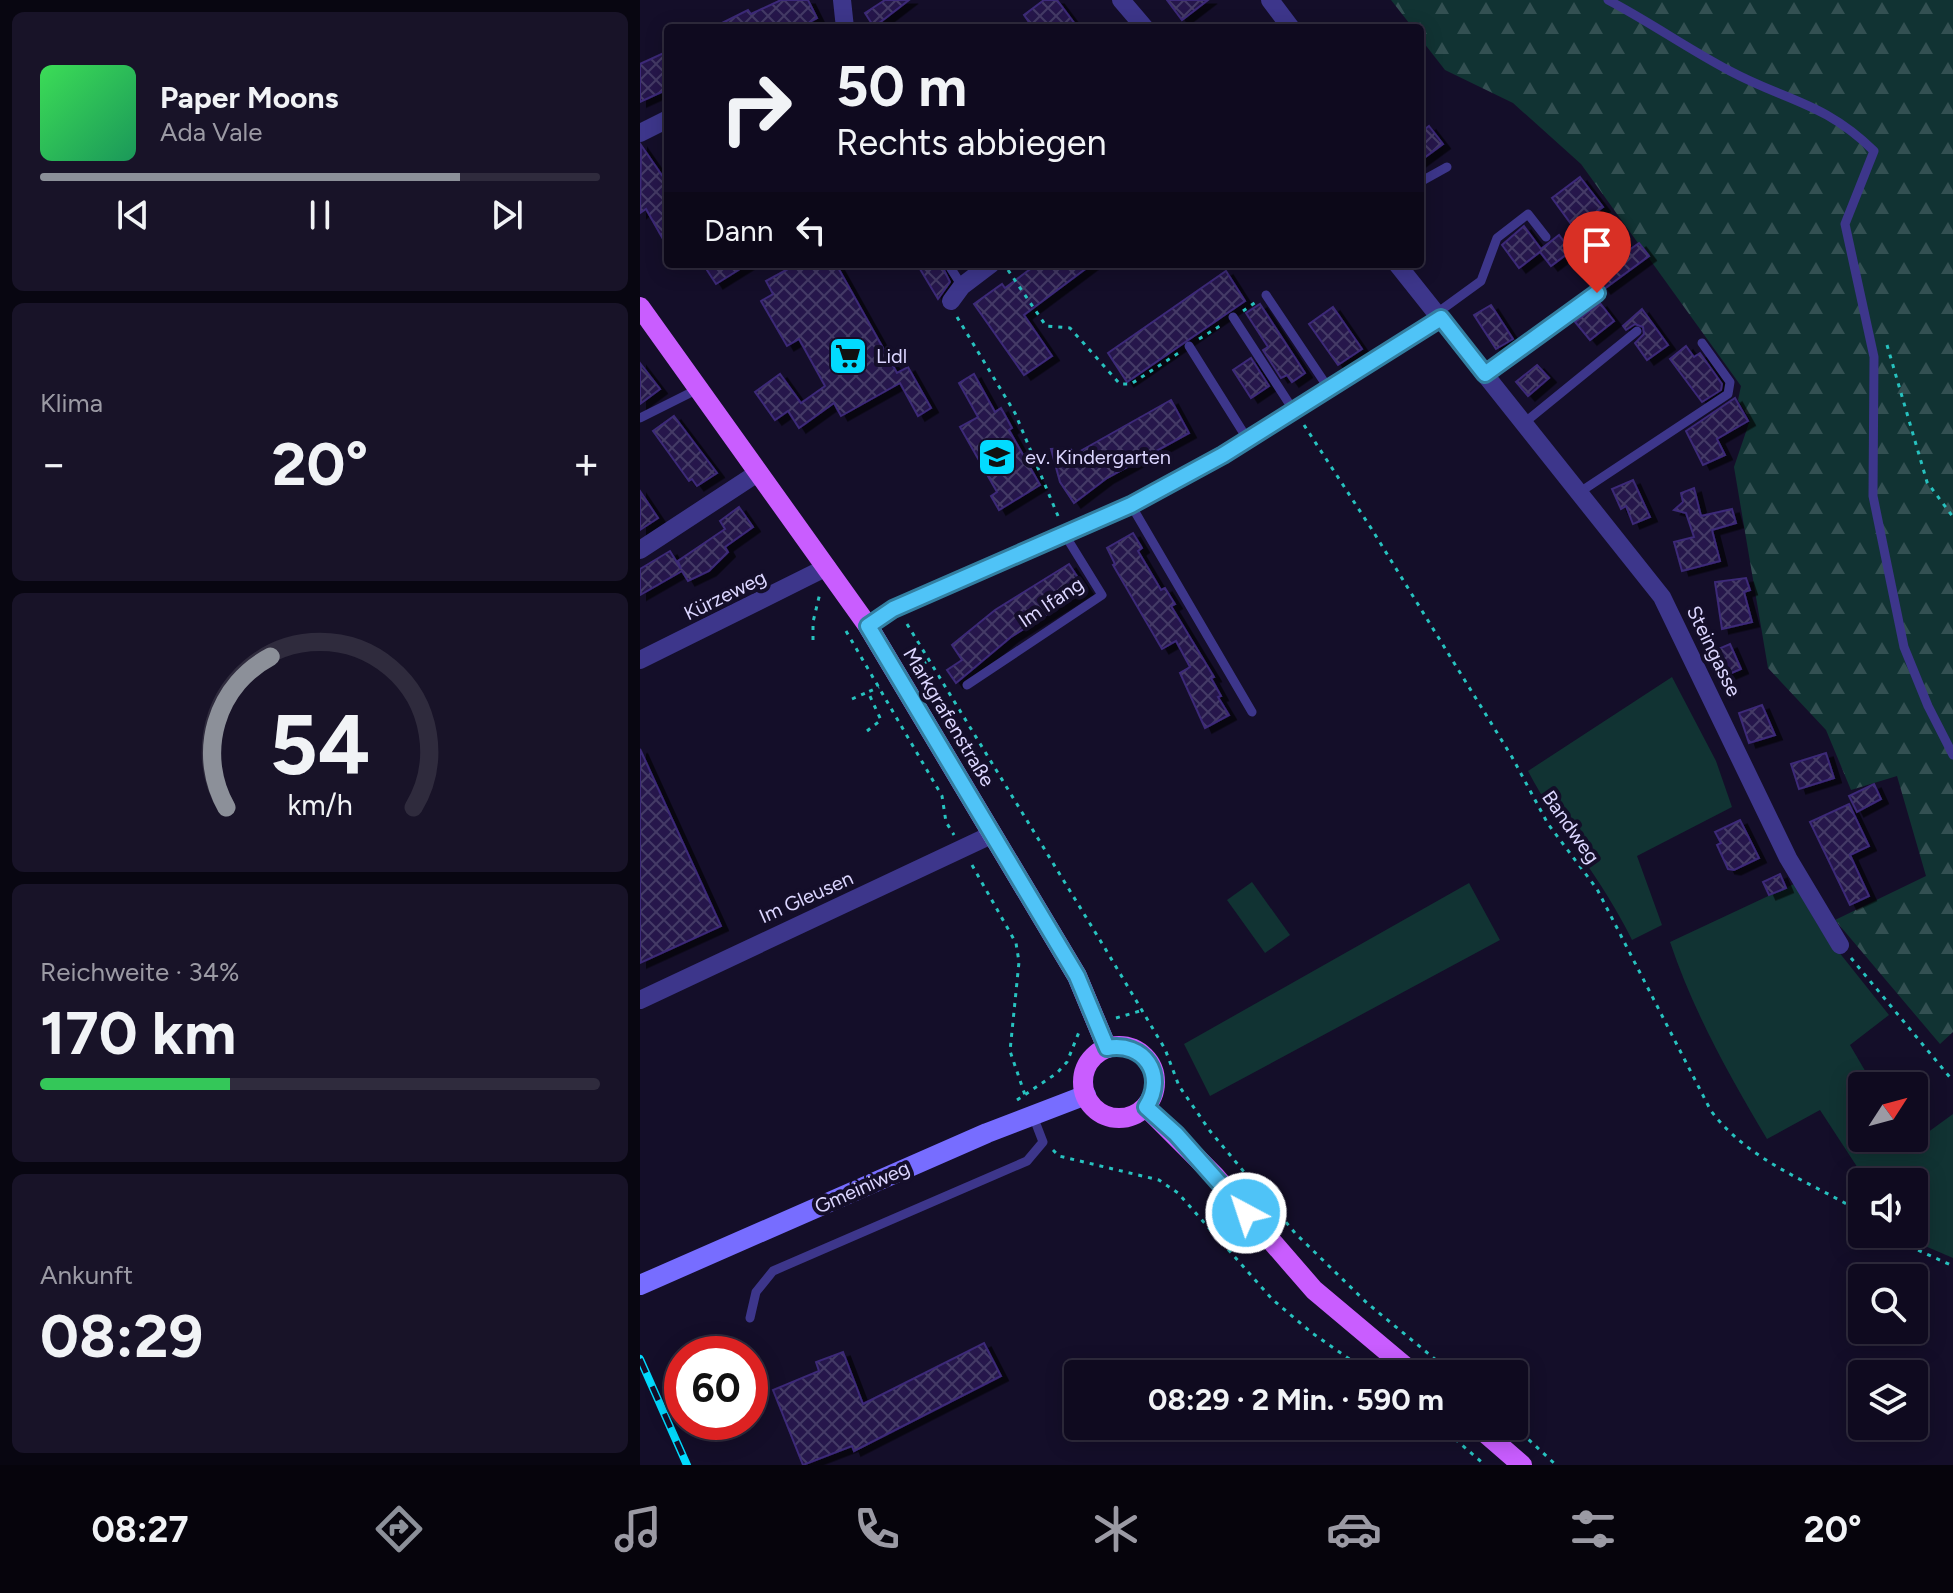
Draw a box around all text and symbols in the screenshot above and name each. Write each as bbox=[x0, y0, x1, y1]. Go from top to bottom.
text: 50 m bbox=[836, 53, 967, 120]
icon: right bbox=[704, 56, 808, 160]
text: Paper Moons bbox=[160, 79, 339, 116]
text: Ada Vale bbox=[160, 116, 263, 148]
text: Rechts abbiegen bbox=[836, 121, 1106, 164]
icon: previous bbox=[111, 193, 155, 237]
icon: pause bbox=[298, 193, 342, 237]
icon: next bbox=[485, 193, 529, 237]
icon: left bbox=[789, 208, 833, 252]
pin bbox=[1563, 211, 1631, 293]
text: Dann bbox=[704, 212, 773, 249]
icon: arrive bbox=[1575, 223, 1619, 267]
supermarket icon: Lidl bbox=[827, 335, 869, 377]
place label: Lidl bbox=[876, 344, 907, 368]
text: Klima bbox=[40, 387, 103, 419]
text: 20° bbox=[272, 428, 368, 500]
school or university icon: ev. Kindergarten bbox=[976, 436, 1018, 478]
text: − bbox=[40, 437, 67, 490]
text: + bbox=[573, 437, 600, 490]
place label: ev. Kindergarten bbox=[1025, 445, 1171, 469]
street label: Kürzeweg bbox=[680, 565, 770, 625]
street label: Im Ifang bbox=[1014, 572, 1088, 632]
street label: Steingasse bbox=[1682, 602, 1746, 700]
street label: Markgrafenstraße bbox=[898, 643, 1000, 791]
text: 54 bbox=[270, 695, 370, 795]
street label: Bandweg bbox=[1537, 786, 1605, 868]
text: km/h bbox=[287, 789, 353, 823]
street label: Im Gleusen bbox=[755, 866, 857, 928]
text: Reichweite · 34% bbox=[40, 956, 239, 988]
text: 170 km bbox=[40, 997, 236, 1069]
north arrow bbox=[1848, 1072, 1928, 1152]
map controls bbox=[1848, 1072, 1928, 1440]
street label: Gmeiniweg bbox=[811, 1155, 913, 1219]
button: sound bbox=[1848, 1168, 1928, 1248]
position arrow bbox=[1204, 1171, 1288, 1255]
text: Ankunft bbox=[40, 1259, 133, 1291]
button: search bbox=[1848, 1264, 1928, 1344]
text: 08:29 bbox=[40, 1300, 203, 1372]
speed limit sign: 60 bbox=[664, 1336, 768, 1440]
button: layers bbox=[1848, 1360, 1928, 1440]
text: 08:29 · 2 Min. · 590 m bbox=[1148, 1381, 1444, 1418]
icon: directions bbox=[371, 1501, 427, 1557]
icon: music bbox=[610, 1501, 666, 1557]
icon: phone bbox=[849, 1501, 905, 1557]
icon: climate bbox=[1088, 1501, 1144, 1557]
icon: car bbox=[1326, 1501, 1382, 1557]
icon: filters bbox=[1565, 1501, 1621, 1557]
text: 08:27 bbox=[91, 1508, 188, 1551]
text: 20° bbox=[1804, 1508, 1862, 1551]

